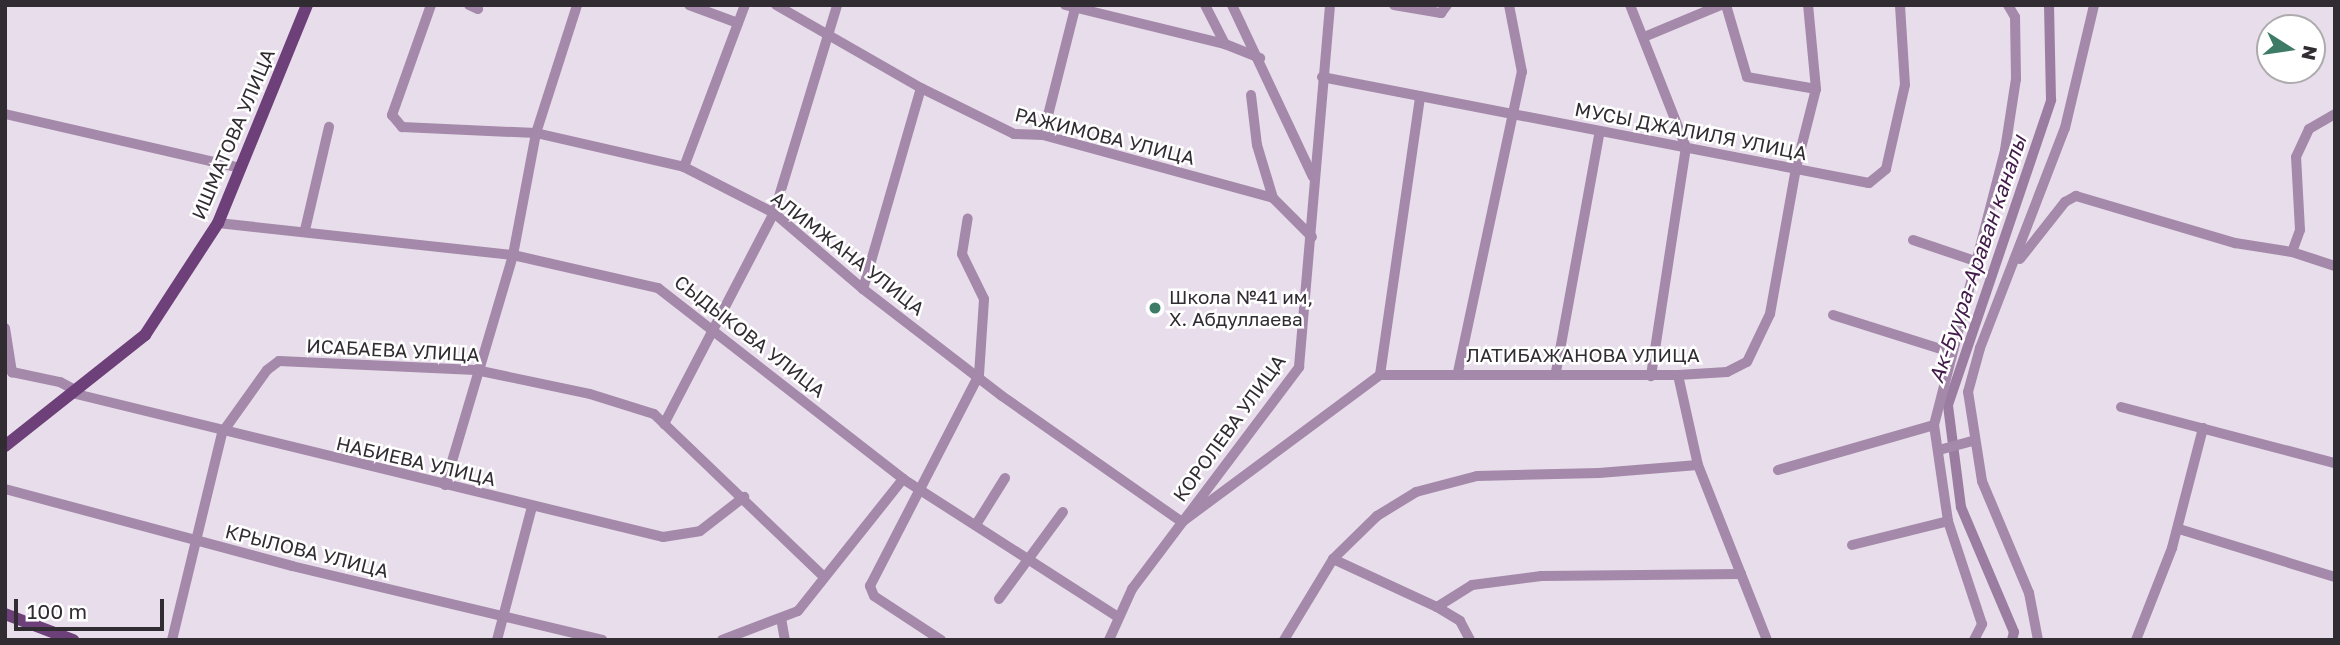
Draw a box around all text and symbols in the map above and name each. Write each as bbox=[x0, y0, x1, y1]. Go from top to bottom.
north arrow bbox=[2256, 14, 2326, 84]
text: N bbox=[2297, 44, 2323, 63]
street label: ИШМАТОВА УЛИЦА bbox=[187, 45, 279, 223]
street label: МУСЫ ДЖАЛИЛЯ УЛИЦА bbox=[1573, 97, 1809, 165]
street label: РАЖИМОВА УЛИЦА bbox=[1013, 103, 1197, 169]
water label: Ак-Буура-Араван каналы bbox=[1923, 132, 2031, 386]
street label: АЛИМЖАНА УЛИЦА bbox=[767, 186, 929, 320]
street label: СЫДЫКОВА УЛИЦА bbox=[670, 270, 830, 402]
place label: Школа №41 им, Х. Абдуллаева bbox=[1169, 286, 1313, 330]
marker: Школа №41 им, Х. Абдуллаева bbox=[1147, 300, 1163, 316]
street label: ИСАБАЕВА УЛИЦА bbox=[306, 334, 480, 366]
street label: ЛАТИБАЖАНОВА УЛИЦА bbox=[1466, 344, 1700, 366]
street label: КОРОЛЕВА УЛИЦА bbox=[1168, 350, 1290, 506]
street label: НАБИЕВА УЛИЦА bbox=[334, 432, 498, 490]
street label: КРЫЛОВА УЛИЦА bbox=[223, 520, 391, 582]
scale bar bbox=[18, 586, 168, 630]
text: 100 m bbox=[27, 598, 87, 624]

